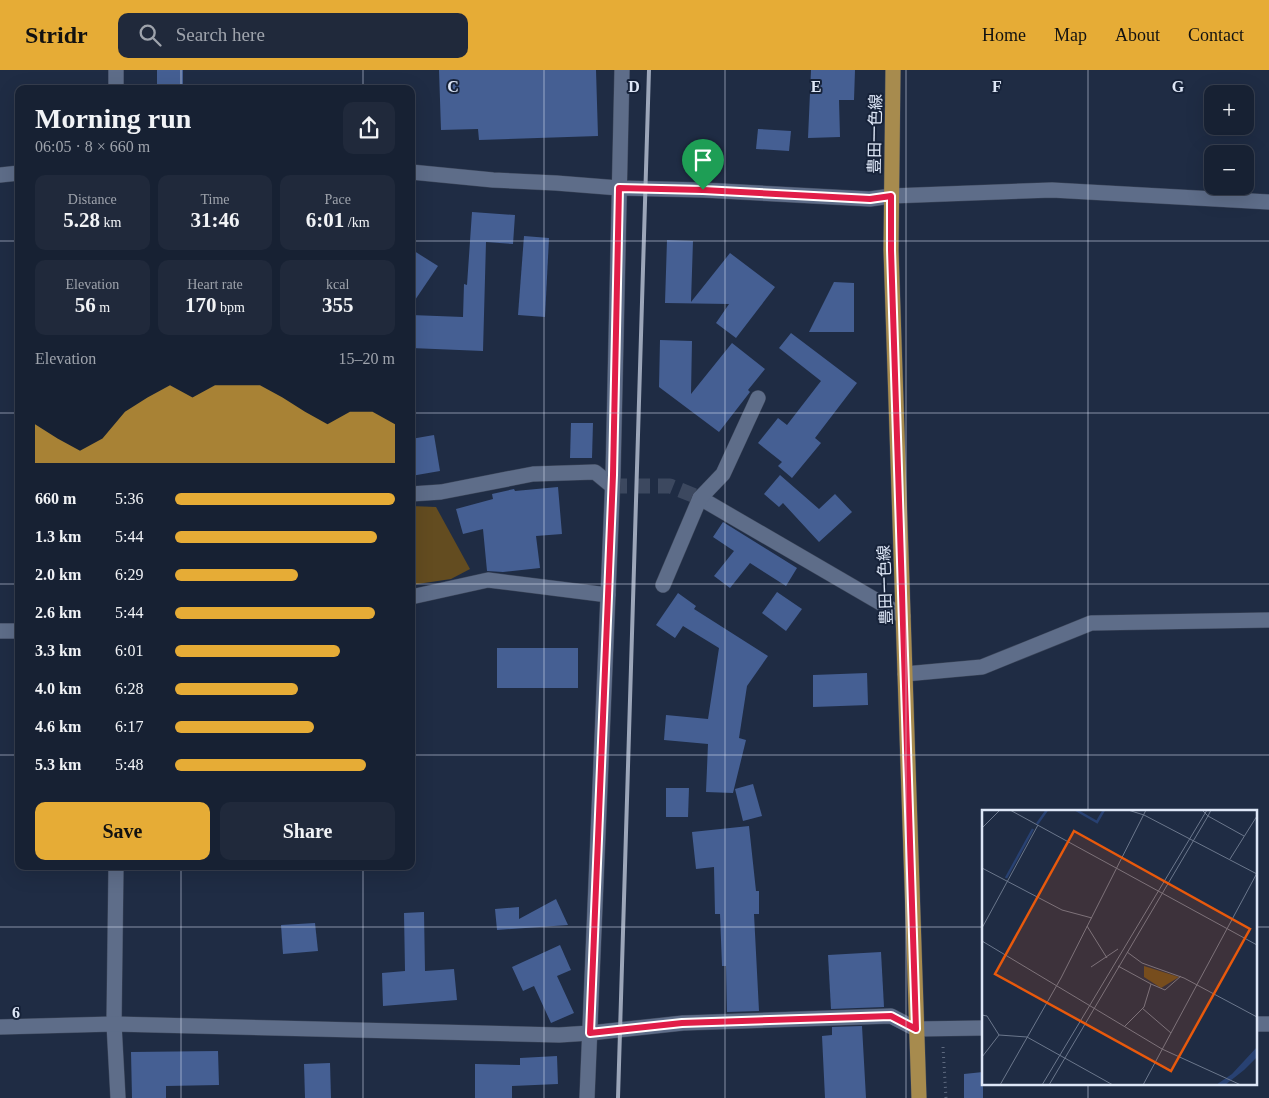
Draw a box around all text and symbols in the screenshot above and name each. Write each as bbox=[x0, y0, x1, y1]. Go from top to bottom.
search box bbox=[118, 13, 468, 58]
icon: search bbox=[136, 21, 164, 49]
text: Stridr bbox=[25, 22, 88, 48]
text: Search here bbox=[176, 24, 265, 45]
text: Home bbox=[982, 25, 1026, 45]
text: Map bbox=[1054, 25, 1087, 45]
text: About bbox=[1115, 25, 1160, 45]
text: Contact bbox=[1188, 25, 1244, 45]
text: C bbox=[447, 78, 459, 95]
text: D bbox=[628, 78, 640, 95]
text: E bbox=[811, 78, 821, 95]
text: F bbox=[992, 78, 1002, 95]
text: G bbox=[1172, 78, 1185, 95]
map controls bbox=[1204, 85, 1254, 195]
button: + bbox=[1204, 85, 1254, 135]
street label: 豊田一色線 bbox=[866, 94, 884, 174]
button: share bbox=[343, 102, 395, 154]
text: Morning run bbox=[35, 103, 191, 134]
text: 06:05 · 8 × 660 m bbox=[35, 138, 150, 155]
pin bbox=[682, 139, 724, 190]
button: − bbox=[1204, 145, 1254, 195]
icon: arrive bbox=[689, 146, 717, 174]
text: Distance bbox=[68, 192, 117, 207]
text: Time bbox=[200, 192, 230, 207]
text: Pace bbox=[324, 192, 351, 207]
text: 5.28 bbox=[63, 208, 100, 232]
text: 31:46 bbox=[190, 208, 239, 232]
text: 6:01 bbox=[306, 208, 344, 232]
text: km bbox=[100, 215, 121, 230]
text: /km bbox=[344, 215, 370, 230]
text: Elevation bbox=[66, 277, 119, 292]
text: Heart rate bbox=[187, 277, 243, 292]
text: kcal bbox=[326, 277, 349, 292]
text: 56 bbox=[75, 293, 96, 317]
text: 170 bbox=[185, 293, 217, 317]
text: 355 bbox=[322, 293, 353, 317]
text: m bbox=[96, 300, 110, 315]
text: bpm bbox=[217, 300, 245, 315]
text: Elevation bbox=[35, 350, 96, 367]
text: 15–20 m bbox=[339, 350, 395, 367]
text: 660 m bbox=[35, 490, 76, 507]
text: 5:36 bbox=[115, 490, 143, 507]
text: 1.3 km bbox=[35, 528, 81, 545]
text: 5:44 bbox=[115, 528, 143, 545]
street label: 豊田一色線 bbox=[875, 545, 895, 625]
text: 2.0 km bbox=[35, 566, 81, 583]
text: 6:29 bbox=[115, 566, 143, 583]
text: 2.6 km bbox=[35, 604, 81, 621]
text: 5:44 bbox=[115, 604, 143, 621]
text: 3.3 km bbox=[35, 642, 81, 659]
text: 6:01 bbox=[115, 642, 143, 659]
text: 4.0 km bbox=[35, 680, 81, 697]
text: 6:28 bbox=[115, 680, 143, 697]
text: 4.6 km bbox=[35, 718, 81, 735]
text: 6:17 bbox=[115, 718, 143, 735]
text: 5.3 km bbox=[35, 756, 81, 773]
text: 5:48 bbox=[115, 756, 143, 773]
button: Save bbox=[35, 802, 210, 860]
button: Share bbox=[220, 802, 395, 860]
inset map bbox=[982, 810, 1256, 1086]
text: 6 bbox=[12, 1004, 20, 1021]

